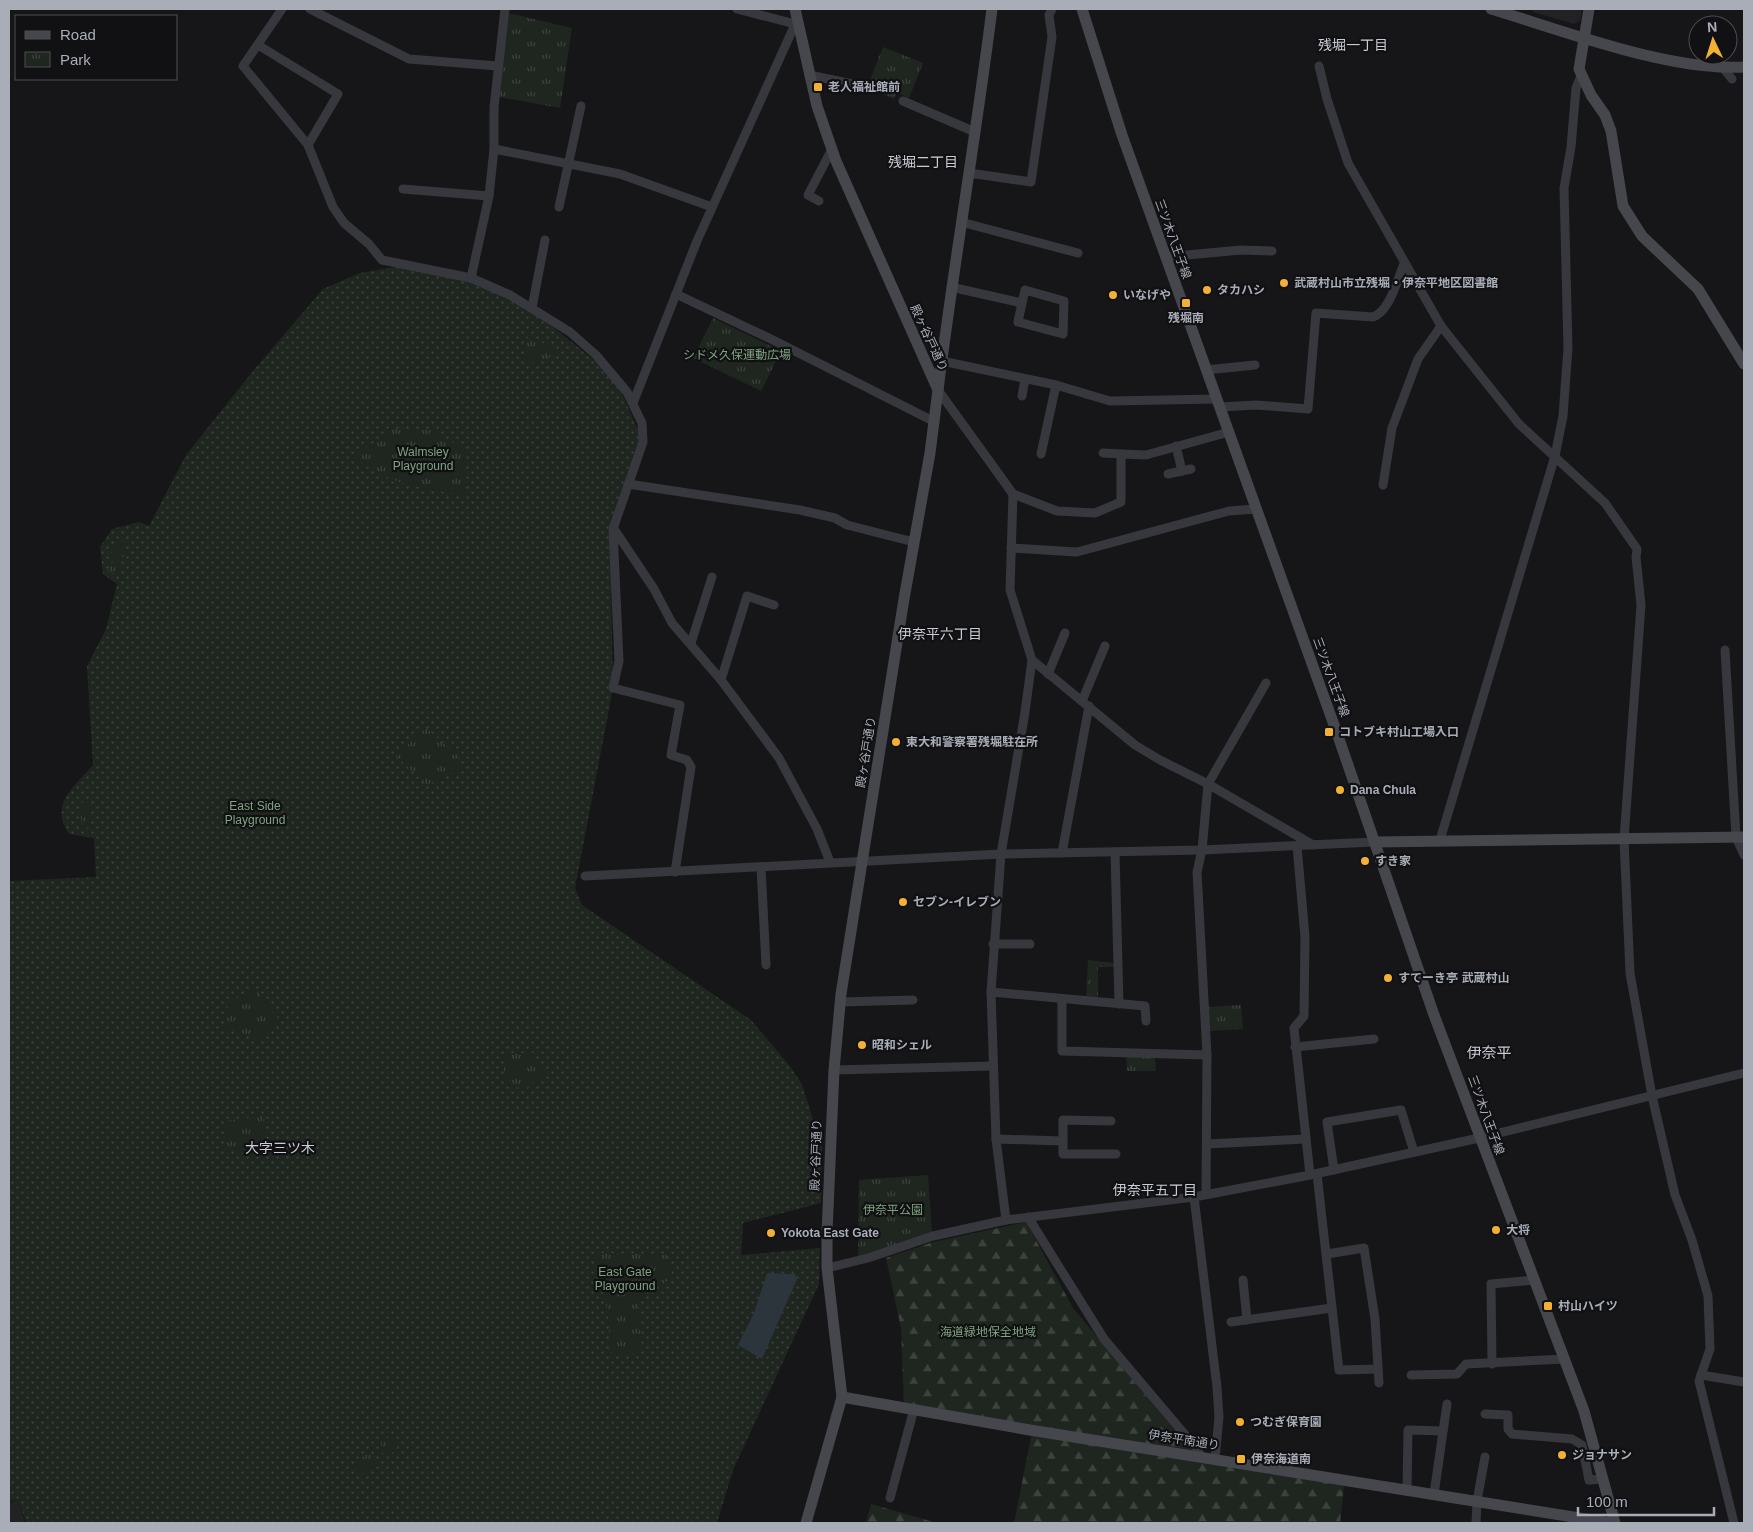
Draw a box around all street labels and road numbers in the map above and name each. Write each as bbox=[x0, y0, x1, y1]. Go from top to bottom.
street label: 三ツ木八王子線 bbox=[1152, 197, 1194, 281]
street label: 殿ヶ谷戸通り bbox=[907, 302, 951, 374]
street label: 三ツ木八王子線 bbox=[1310, 635, 1352, 719]
street label: 殿ヶ谷戸通り bbox=[853, 715, 879, 789]
street label: 三ツ木八王子線 bbox=[1465, 1073, 1507, 1157]
street label: 殿ヶ谷戸通り bbox=[808, 1119, 824, 1191]
street label: 伊奈平南通り bbox=[1147, 1427, 1221, 1453]

